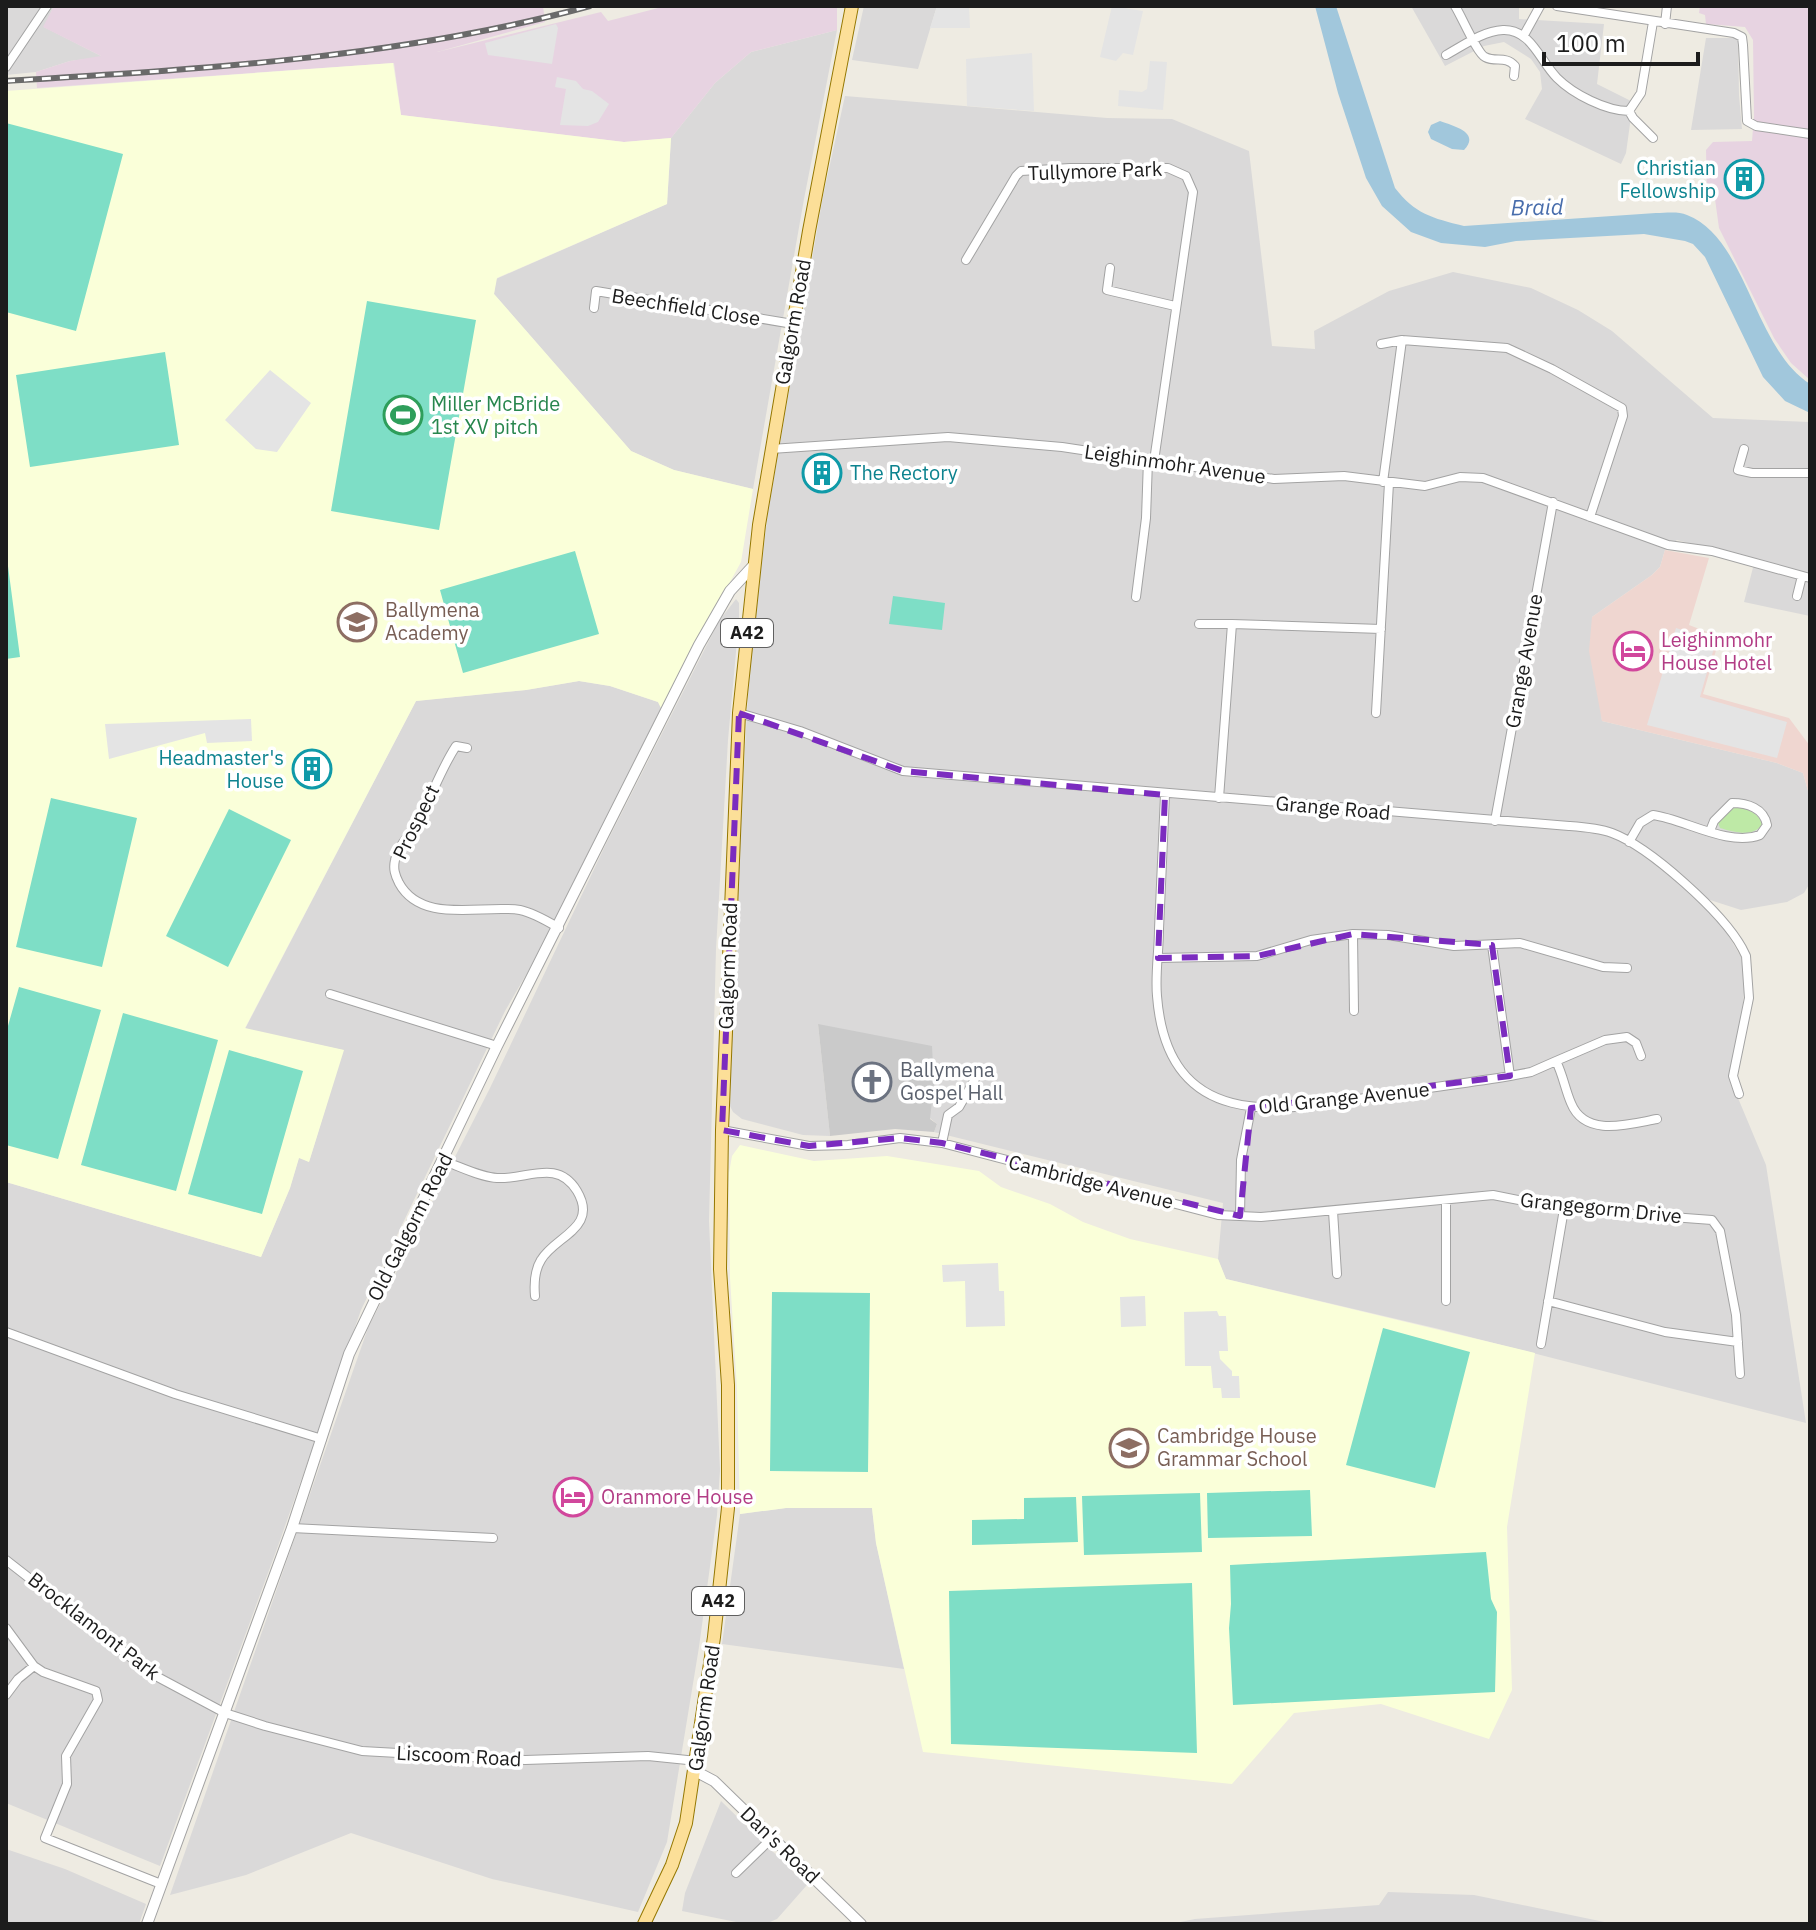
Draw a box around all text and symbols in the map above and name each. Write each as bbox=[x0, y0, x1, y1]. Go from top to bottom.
scale bar bbox=[1544, 16, 1698, 66]
text: 100 m bbox=[1556, 27, 1626, 59]
place label: Christian Fellowship bbox=[1619, 154, 1716, 204]
street label: Tullymore Park bbox=[1027, 155, 1163, 186]
building icon: Christian Fellowship bbox=[1723, 158, 1765, 200]
water label: Braid bbox=[1510, 192, 1564, 221]
street label: Galgorm Road bbox=[768, 257, 817, 387]
street label: Beechfield Close bbox=[610, 281, 762, 332]
place label: Miller McBride 1st XV pitch bbox=[431, 390, 560, 440]
sports icon: Miller McBride 1st XV pitch bbox=[382, 394, 424, 436]
street label: Leighinmohr Avenue bbox=[1083, 437, 1268, 490]
building icon: The Rectory bbox=[801, 452, 843, 494]
place label: The Rectory bbox=[850, 459, 958, 486]
street label: Grange Avenue bbox=[1498, 592, 1549, 730]
place label: Ballymena Academy bbox=[385, 596, 480, 646]
school or university icon: Ballymena Academy bbox=[336, 601, 378, 643]
road number: A42 bbox=[721, 619, 773, 647]
place label: Leighinmohr House Hotel bbox=[1661, 626, 1772, 676]
hotel icon: Leighinmohr House Hotel bbox=[1612, 630, 1654, 672]
place label: Headmaster's House bbox=[158, 744, 284, 794]
building icon: Headmaster's House bbox=[291, 748, 333, 790]
street label: Prospect bbox=[386, 780, 445, 864]
street label: Grange Road bbox=[1274, 789, 1392, 826]
street label: Galgorm Road bbox=[712, 902, 743, 1030]
place label: Ballymena Gospel Hall bbox=[900, 1056, 1003, 1106]
church icon: Ballymena Gospel Hall bbox=[851, 1061, 893, 1103]
street label: Old Grange Avenue bbox=[1257, 1075, 1431, 1120]
street label: Old Galgorm Road bbox=[361, 1148, 459, 1306]
street label: Cambridge Avenue bbox=[1006, 1148, 1176, 1215]
street label: Grangegorm Drive bbox=[1519, 1186, 1683, 1229]
place label: Cambridge House Grammar School bbox=[1157, 1422, 1317, 1472]
school or university icon: Cambridge House Grammar School bbox=[1108, 1427, 1150, 1469]
hotel icon: Oranmore House bbox=[552, 1476, 594, 1518]
place label: Oranmore House bbox=[601, 1483, 753, 1510]
street label: Brocklamont Park bbox=[23, 1566, 166, 1686]
road number: A42 bbox=[692, 1587, 744, 1615]
street label: Galgorm Road bbox=[681, 1643, 726, 1773]
street label: Liscoom Road bbox=[396, 1739, 522, 1772]
street label: Dan's Road bbox=[735, 1800, 826, 1889]

